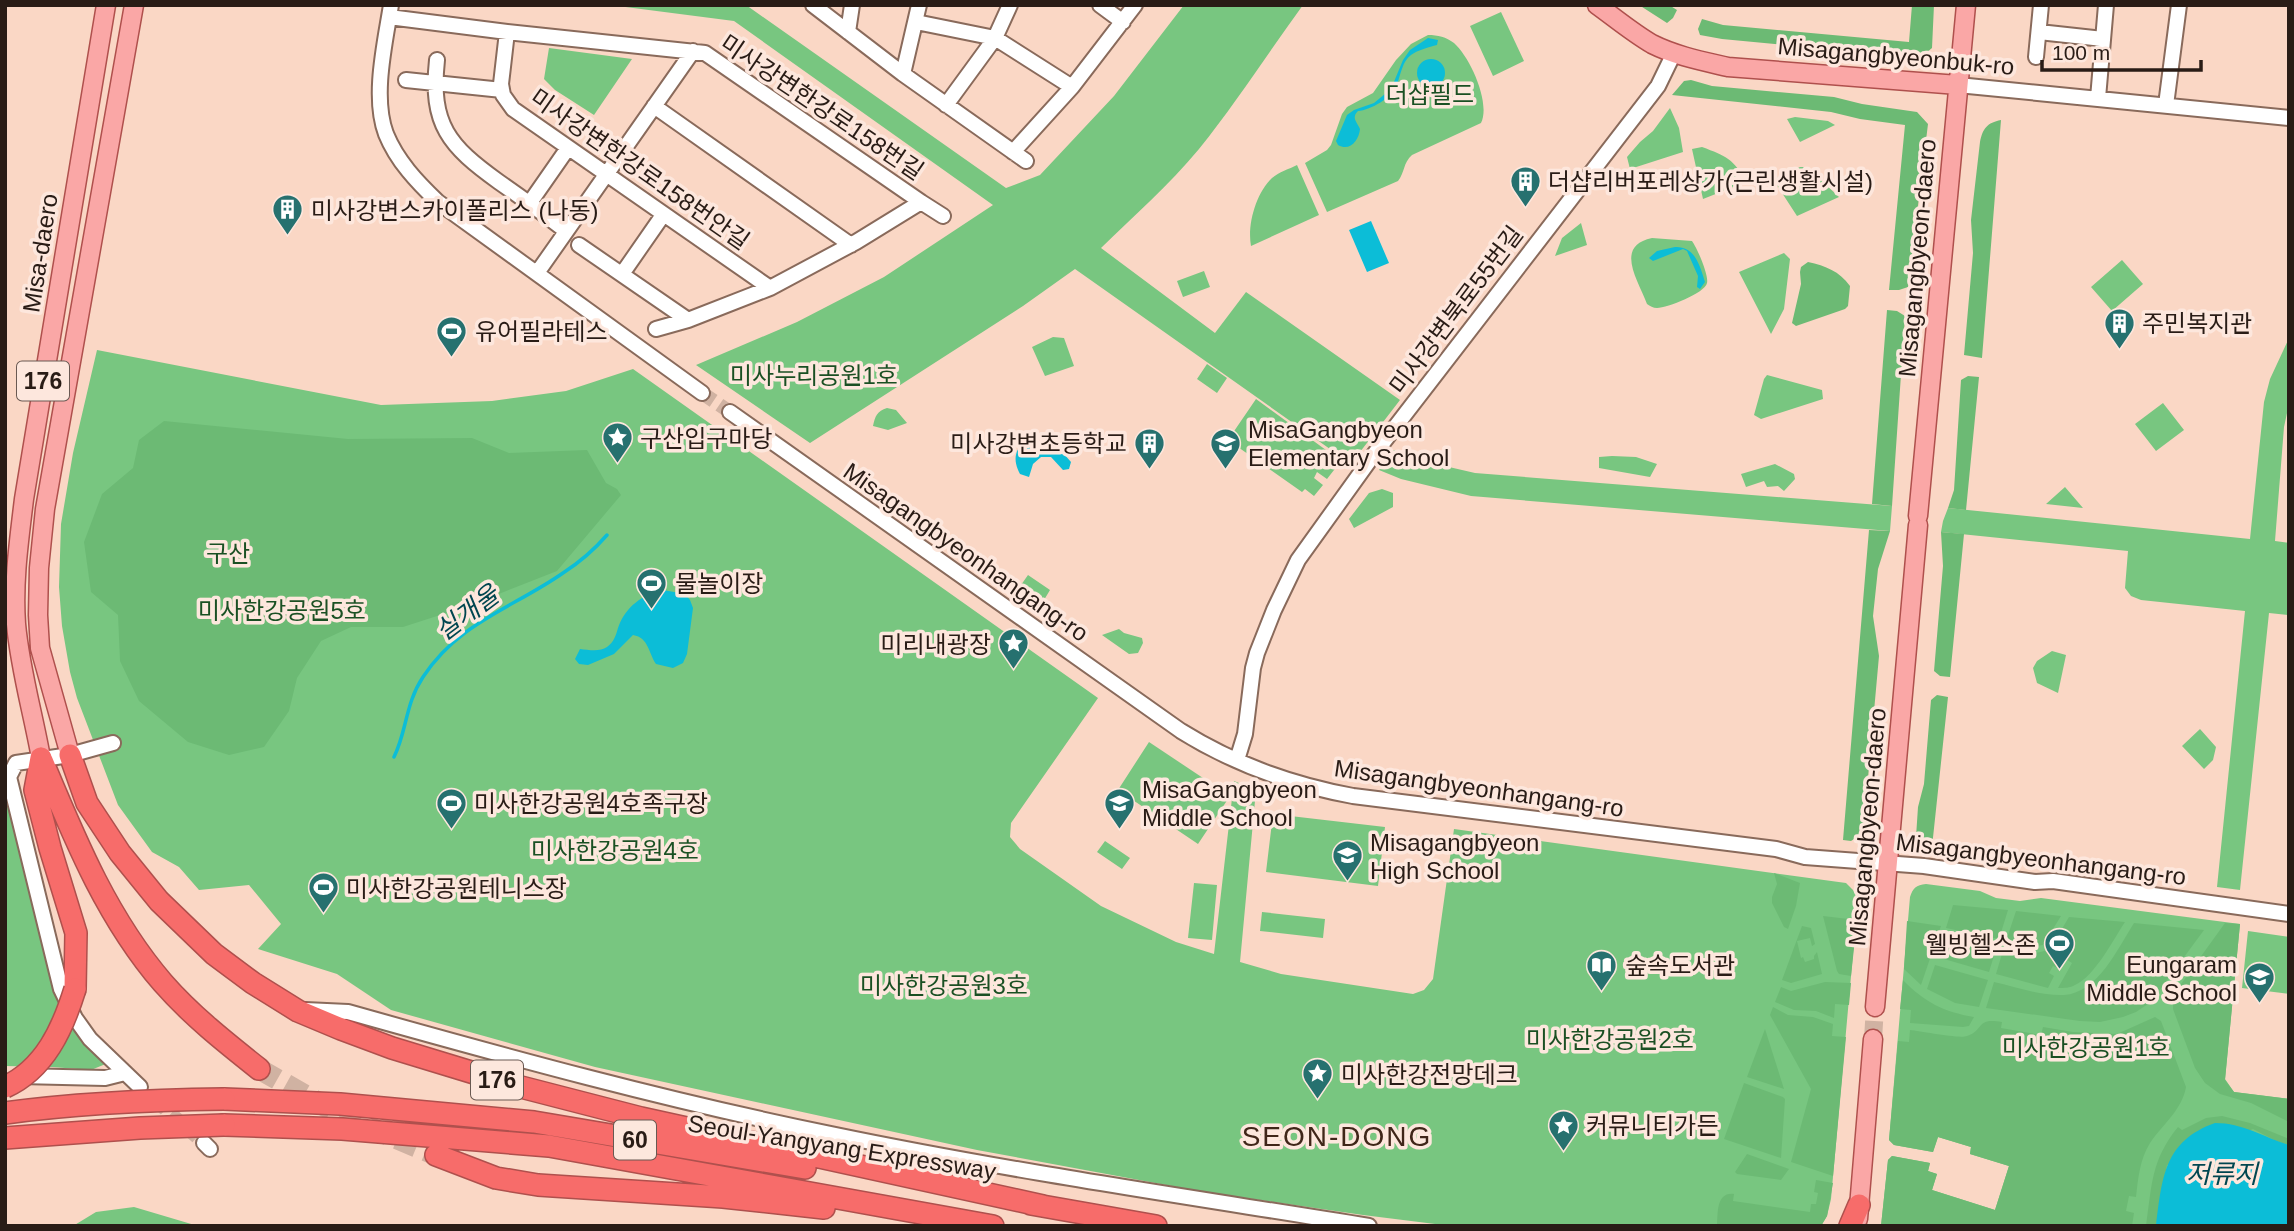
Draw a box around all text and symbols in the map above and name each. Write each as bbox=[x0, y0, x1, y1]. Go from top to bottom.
scale bar bbox=[2042, 28, 2201, 72]
street label: 미사강변한강로158번길 bbox=[715, 29, 929, 185]
street label: Misagangbyeonbuk-ro bbox=[1777, 32, 2015, 80]
text: 100 m bbox=[2052, 41, 2110, 64]
park label: 더샵필드 bbox=[1386, 81, 1474, 108]
street label: 미사강변한강로158번안길 bbox=[525, 83, 755, 255]
street label: Misagangbyeon-daero bbox=[1893, 138, 1941, 378]
building icon: 더샵리버포레상가(근린생활시설) bbox=[1508, 164, 1542, 208]
place label: 더샵리버포레상가(근린생활시설) bbox=[1548, 168, 1873, 195]
street label: Misa-daero bbox=[17, 192, 63, 314]
building icon: 미사강변스카이폴리스 (나동) bbox=[271, 193, 305, 237]
place label: 미사강변스카이폴리스 (나동) bbox=[311, 197, 599, 224]
street label: 미사강변북로55번길 bbox=[1384, 221, 1528, 399]
building icon: 주민복지관 bbox=[2102, 306, 2136, 350]
place label: 주민복지관 bbox=[2142, 310, 2252, 337]
sports icon: 유어필라테스 bbox=[435, 314, 469, 358]
place label: 유어필라테스 bbox=[475, 318, 607, 345]
road number: 176 bbox=[17, 362, 69, 400]
park label: 미사누리공원1호 bbox=[730, 362, 898, 389]
place label: MisaGangbyeon Elementary School bbox=[1248, 416, 1449, 471]
place icon: 구산입구마당 bbox=[600, 421, 634, 465]
place label: 구산입구마당 bbox=[640, 425, 772, 452]
building icon: 미사강변초등학교 bbox=[1133, 426, 1167, 470]
school or university icon: MisaGangbyeon Elementary School bbox=[1208, 426, 1242, 470]
place label: 미사강변초등학교 bbox=[950, 430, 1127, 457]
street label: Misagangbyeonhangang-ro bbox=[839, 457, 1093, 647]
park label: 구산 bbox=[206, 540, 250, 567]
sports icon: 물놀이장 bbox=[635, 566, 669, 610]
place label: 물놀이장 bbox=[675, 570, 763, 597]
water label: 실개울 bbox=[429, 578, 506, 647]
park label: 미사한강공원5호 bbox=[198, 597, 366, 624]
place icon: 미리내광장 bbox=[997, 627, 1031, 671]
place label: 미리내광장 bbox=[881, 631, 991, 658]
street label: Misagangbyeon-daero bbox=[1843, 707, 1891, 947]
street label: Misagangbyeonhangang-ro bbox=[1332, 754, 1626, 822]
place label: MisaGangbyeon Middle School bbox=[1142, 776, 1317, 831]
sports icon: 미사한강공원4호족구장 bbox=[434, 786, 468, 830]
school or university icon: MisaGangbyeon Middle School bbox=[1102, 786, 1136, 830]
place label: 미사한강공원4호족구장 bbox=[474, 790, 708, 817]
street label: Misagangbyeonhangang-ro bbox=[1894, 828, 2188, 890]
place label: Misagangbyeon High School bbox=[1370, 829, 1539, 884]
park label: 미사한강공원4호 bbox=[531, 837, 699, 864]
school or university icon: Misagangbyeon High School bbox=[1330, 839, 1364, 883]
sports icon: 미사한강공원테니스장 bbox=[306, 871, 340, 915]
place label: 미사한강공원테니스장 bbox=[346, 875, 567, 902]
sports icon: 웰빙헬스존 bbox=[2042, 927, 2076, 971]
place label: 웰빙헬스존 bbox=[1926, 931, 2036, 958]
library icon: 숲속도서관 bbox=[1585, 948, 1619, 992]
place label: Eungaram Middle School bbox=[2086, 951, 2237, 1006]
place label: 숲속도서관 bbox=[1625, 952, 1735, 979]
school or university icon: Eungaram Middle School bbox=[2243, 961, 2277, 1005]
park label: 미사한강공원3호 bbox=[860, 972, 1028, 999]
park label: 미사한강공원2호 bbox=[1526, 1026, 1694, 1053]
park label: 미사한강공원1호 bbox=[2002, 1034, 2170, 1061]
place icon: 미사한강전망데크 bbox=[1301, 1057, 1335, 1101]
road number: 176 bbox=[471, 1060, 523, 1100]
place label: 미사한강전망데크 bbox=[1341, 1061, 1518, 1088]
place icon: 커뮤니티가든 bbox=[1546, 1108, 1580, 1152]
street label: Seoul-Yangyang Expressway bbox=[686, 1109, 998, 1185]
place label: 커뮤니티가든 bbox=[1586, 1112, 1718, 1139]
road number: 60 bbox=[614, 1120, 656, 1160]
district label: SEON-DONG bbox=[1242, 1121, 1432, 1152]
water label: 저류지 bbox=[2186, 1159, 2260, 1189]

